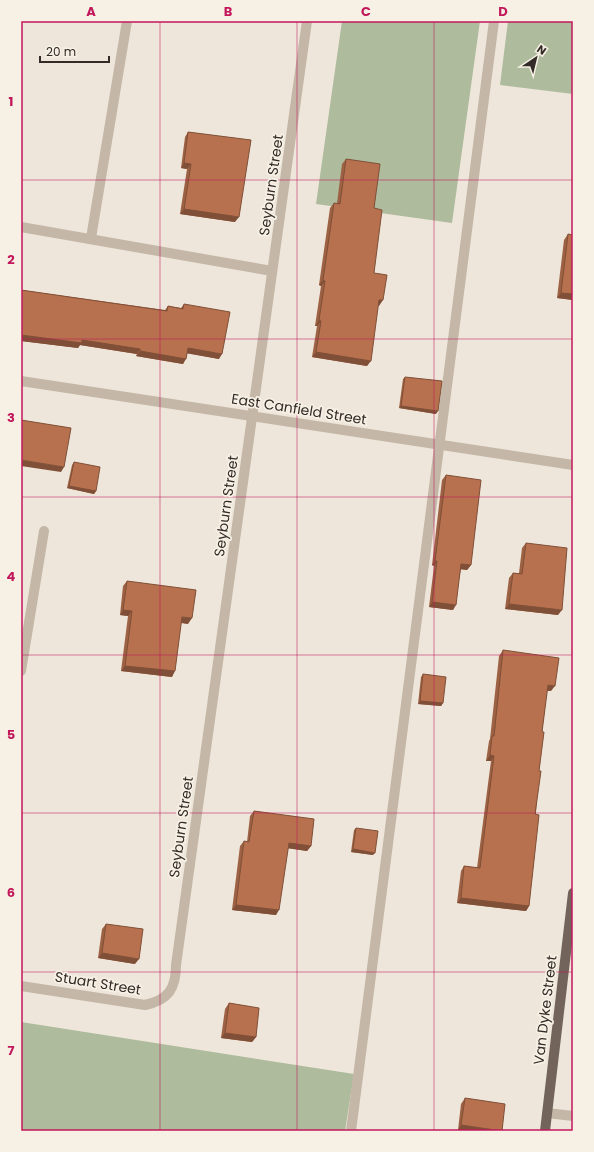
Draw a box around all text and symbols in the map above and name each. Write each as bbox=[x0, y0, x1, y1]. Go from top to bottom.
text: A bbox=[86, 2, 96, 21]
text: B bbox=[224, 2, 233, 21]
text: C bbox=[361, 2, 371, 21]
text: D bbox=[498, 2, 508, 21]
scale bar bbox=[40, 38, 109, 64]
north arrow bbox=[516, 38, 556, 78]
text: N bbox=[534, 41, 550, 59]
text: 20 m bbox=[46, 43, 76, 60]
text: 1 bbox=[9, 92, 13, 111]
street label: Seyburn Street bbox=[254, 133, 288, 237]
text: 2 bbox=[7, 250, 15, 269]
street label: East Canfield Street bbox=[230, 388, 368, 430]
text: 3 bbox=[7, 408, 15, 427]
street label: Seyburn Street bbox=[209, 454, 243, 558]
text: 4 bbox=[7, 567, 16, 586]
text: 5 bbox=[7, 725, 15, 744]
street label: Seyburn Street bbox=[164, 775, 198, 879]
text: 6 bbox=[7, 883, 15, 902]
street label: Van Dyke Street bbox=[528, 954, 562, 1066]
street label: Stuart Street bbox=[54, 966, 142, 1000]
text: 7 bbox=[8, 1041, 15, 1060]

